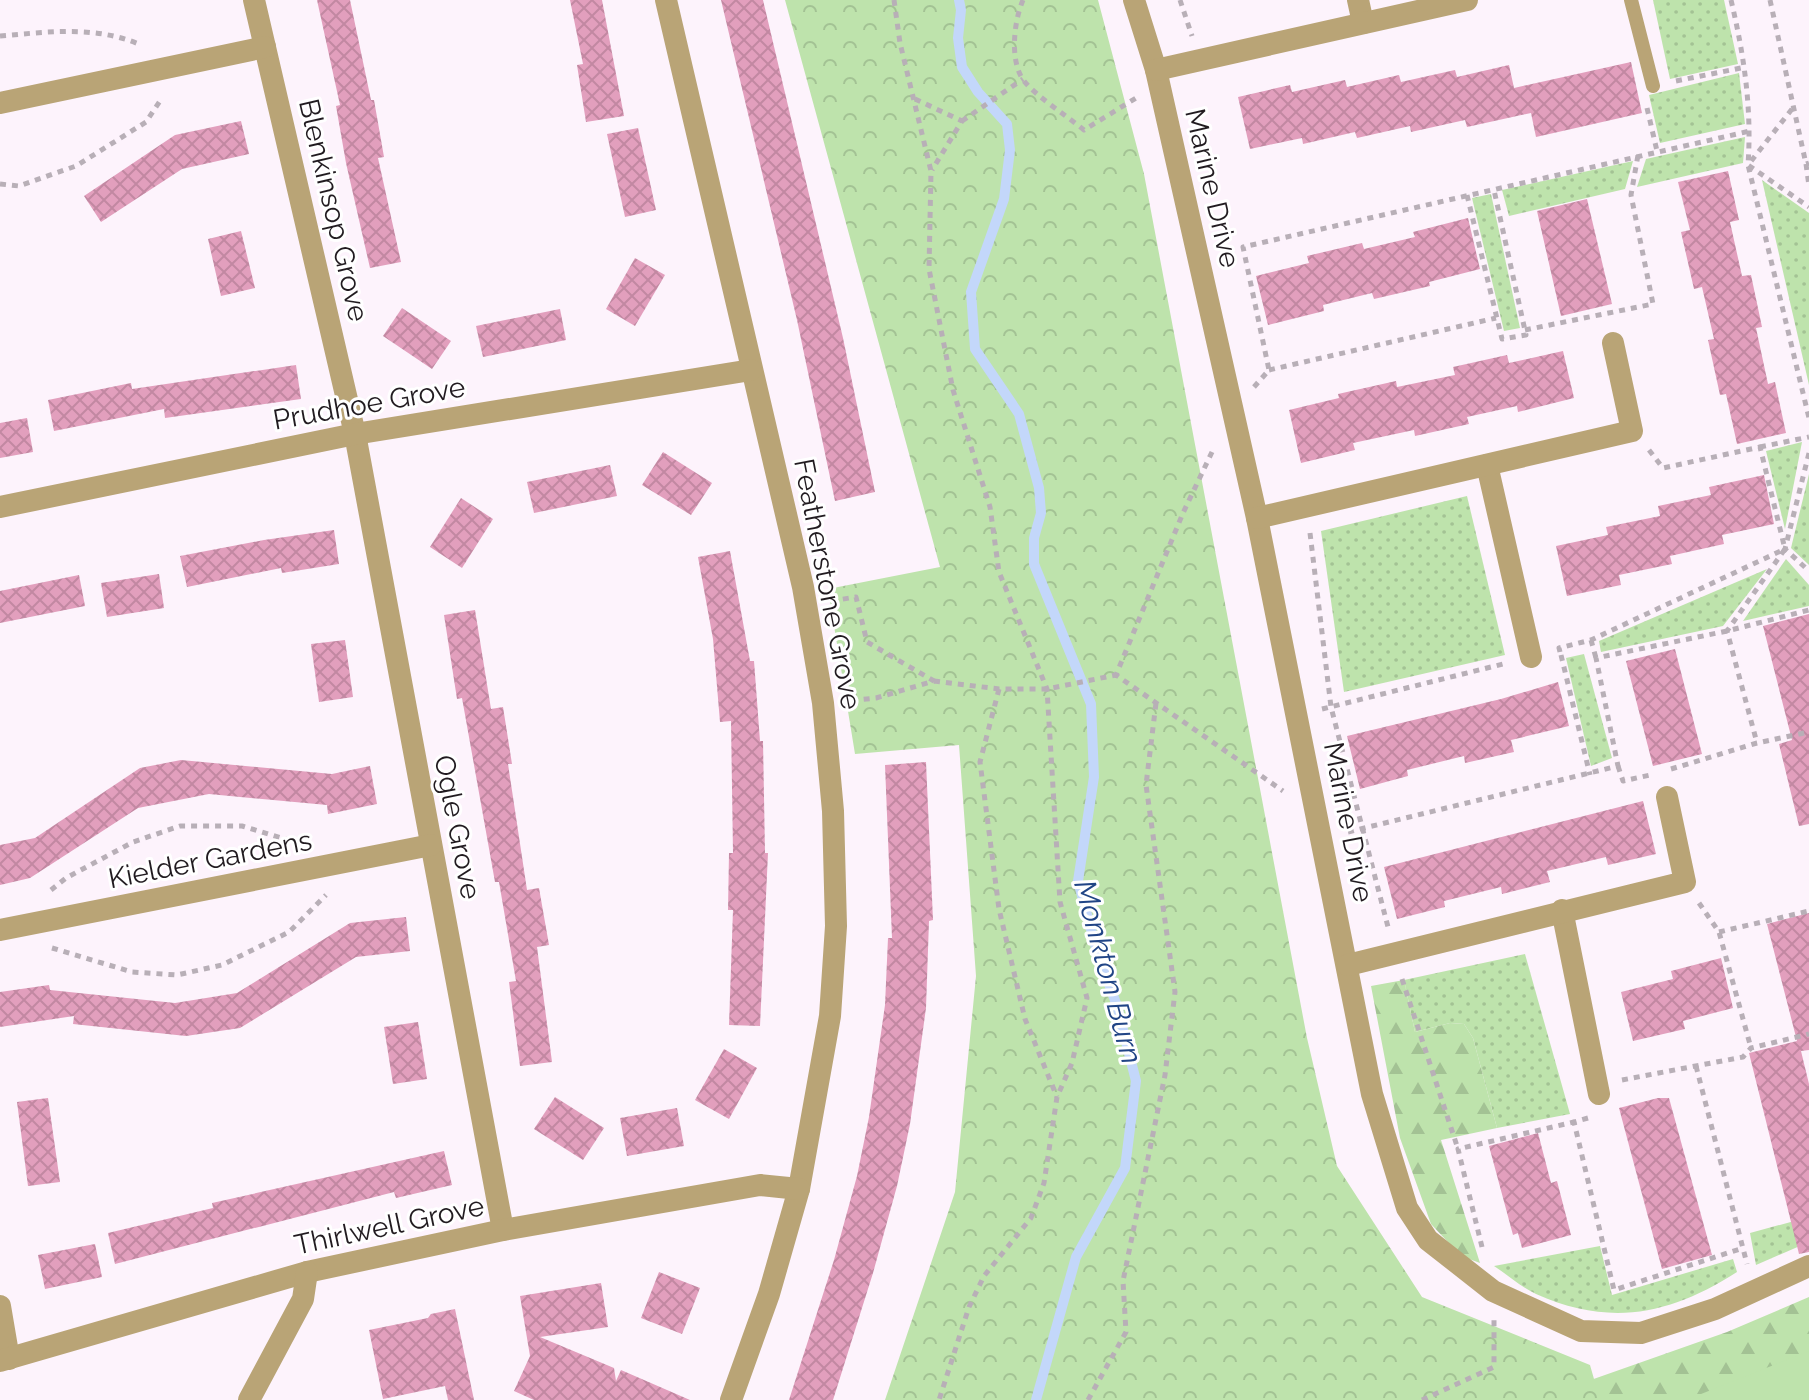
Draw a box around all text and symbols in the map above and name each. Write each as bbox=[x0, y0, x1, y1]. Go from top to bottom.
street label: Blenkinsop Grove bbox=[292, 96, 375, 325]
street label: Marine Drive bbox=[1178, 105, 1247, 271]
street label: Prudhoe Grove bbox=[271, 370, 468, 437]
street label: Featherstone Grove bbox=[787, 456, 868, 712]
street label: Marine Drive bbox=[1317, 739, 1380, 905]
street label: Ogle Grove bbox=[427, 752, 488, 902]
street label: Kielder Gardens bbox=[105, 824, 315, 895]
water label: Monkton Burn bbox=[1067, 876, 1150, 1068]
street label: Thirlwell Grove bbox=[291, 1189, 487, 1262]

